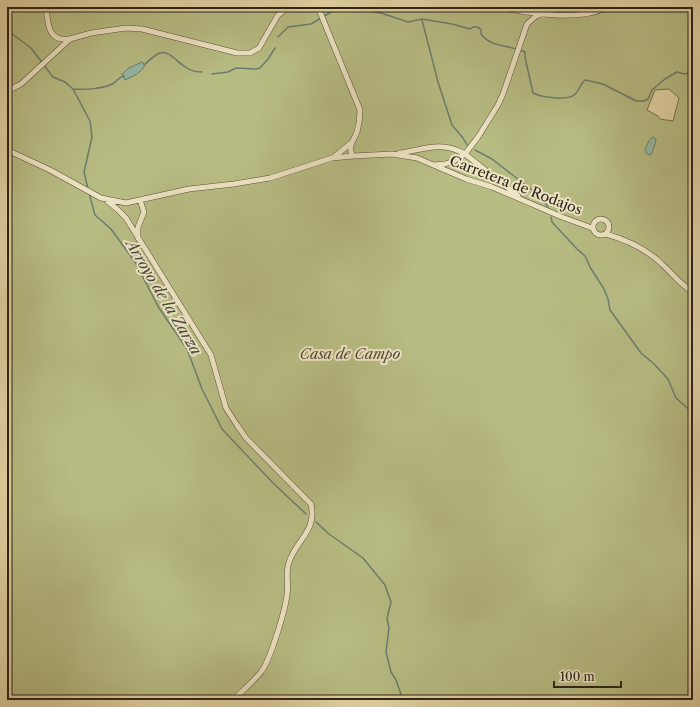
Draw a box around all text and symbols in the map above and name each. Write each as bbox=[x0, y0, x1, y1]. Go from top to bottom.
street label: Carretera de Rodajos bbox=[447, 151, 585, 219]
water label: Arroyo de la Zarza bbox=[121, 234, 206, 358]
park label: Casa de Campo bbox=[300, 345, 401, 363]
scale bar bbox=[554, 663, 621, 689]
text: 100 m bbox=[560, 669, 595, 684]

